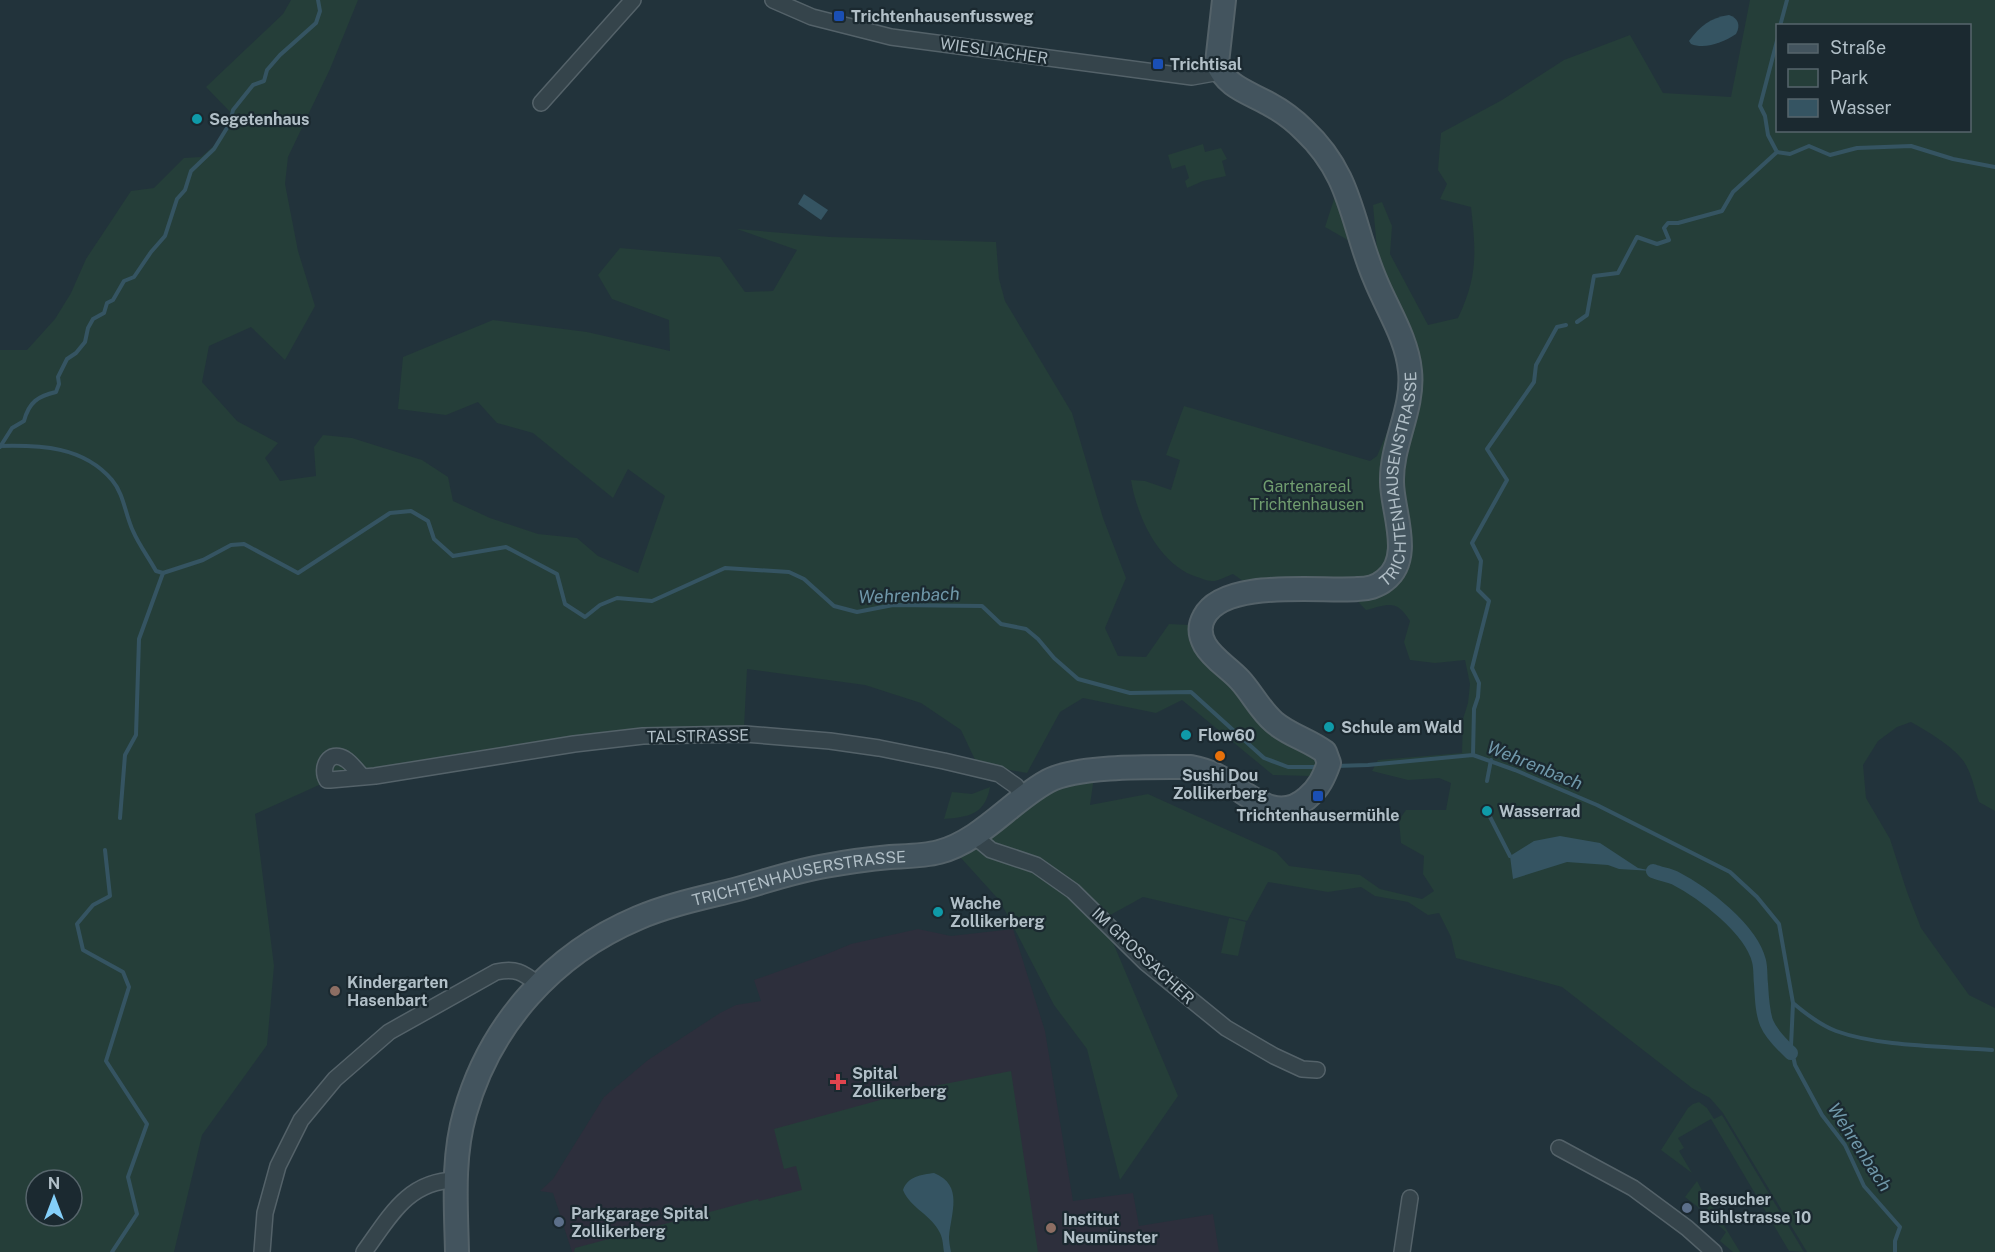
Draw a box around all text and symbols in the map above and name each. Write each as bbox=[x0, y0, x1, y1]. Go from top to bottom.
place label: Trichtenhausenfussweg bbox=[851, 7, 1034, 26]
marker: Trichtenhausenfussweg bbox=[832, 9, 846, 23]
legend bbox=[1776, 24, 1971, 132]
street label: WIESLIACHER bbox=[939, 34, 1049, 68]
text: Straße bbox=[1830, 37, 1886, 58]
place label: Trichtisal bbox=[1170, 55, 1242, 74]
marker: Trichtisal bbox=[1151, 57, 1165, 71]
text: Park bbox=[1830, 67, 1868, 88]
text: Wasser bbox=[1830, 97, 1892, 118]
place label: Segetenhaus bbox=[209, 110, 309, 129]
marker: Segetenhaus bbox=[190, 112, 204, 126]
street label: TRICHTENHAUSENSTRASSE bbox=[1376, 371, 1420, 590]
park label: Gartenareal Trichtenhausen bbox=[1250, 477, 1364, 514]
water label: Wehrenbach bbox=[858, 583, 960, 607]
place label: Schule am Wald bbox=[1341, 718, 1462, 737]
marker: Schule am Wald bbox=[1322, 720, 1336, 734]
street label: TALSTRASSE bbox=[647, 726, 749, 746]
place label: Flow60 bbox=[1198, 726, 1255, 745]
marker: Flow60 bbox=[1179, 728, 1193, 742]
water label: Wehrenbach bbox=[1484, 736, 1586, 794]
marker: Sushi Dou Zollikerberg bbox=[1213, 749, 1227, 763]
place label: Sushi Dou Zollikerberg bbox=[1173, 766, 1267, 803]
marker: Trichtenhausermühle bbox=[1311, 789, 1325, 803]
place label: Wasserrad bbox=[1499, 802, 1580, 821]
marker: Wasserrad bbox=[1480, 804, 1494, 818]
place label: Trichtenhausermühle bbox=[1236, 806, 1400, 825]
street label: TRICHTENHAUSERSTRASSE bbox=[690, 847, 906, 909]
place label: Wache Zollikerberg bbox=[950, 894, 1044, 931]
street label: IM GROSSACHER bbox=[1088, 904, 1198, 1008]
marker: Wache Zollikerberg bbox=[931, 905, 945, 919]
place label: Kindergarten Hasenbart bbox=[347, 973, 448, 1010]
marker: Kindergarten Hasenbart bbox=[328, 984, 342, 998]
place label: Spital Zollikerberg bbox=[852, 1064, 946, 1101]
marker: Spital Zollikerberg bbox=[829, 1073, 847, 1091]
water label: Wehrenbach bbox=[1824, 1099, 1896, 1195]
north arrow bbox=[24, 1168, 84, 1228]
text: N bbox=[48, 1174, 60, 1193]
place label: Besucher Bühlstrasse 10 bbox=[1699, 1190, 1811, 1227]
marker: Besucher Bühlstrasse 10 bbox=[1680, 1201, 1694, 1215]
place label: Parkgarage Spital Zollikerberg bbox=[571, 1204, 709, 1241]
place label: Institut Neumünster bbox=[1063, 1210, 1158, 1247]
marker: Parkgarage Spital Zollikerberg bbox=[552, 1215, 566, 1229]
marker: Institut Neumünster bbox=[1044, 1221, 1058, 1235]

